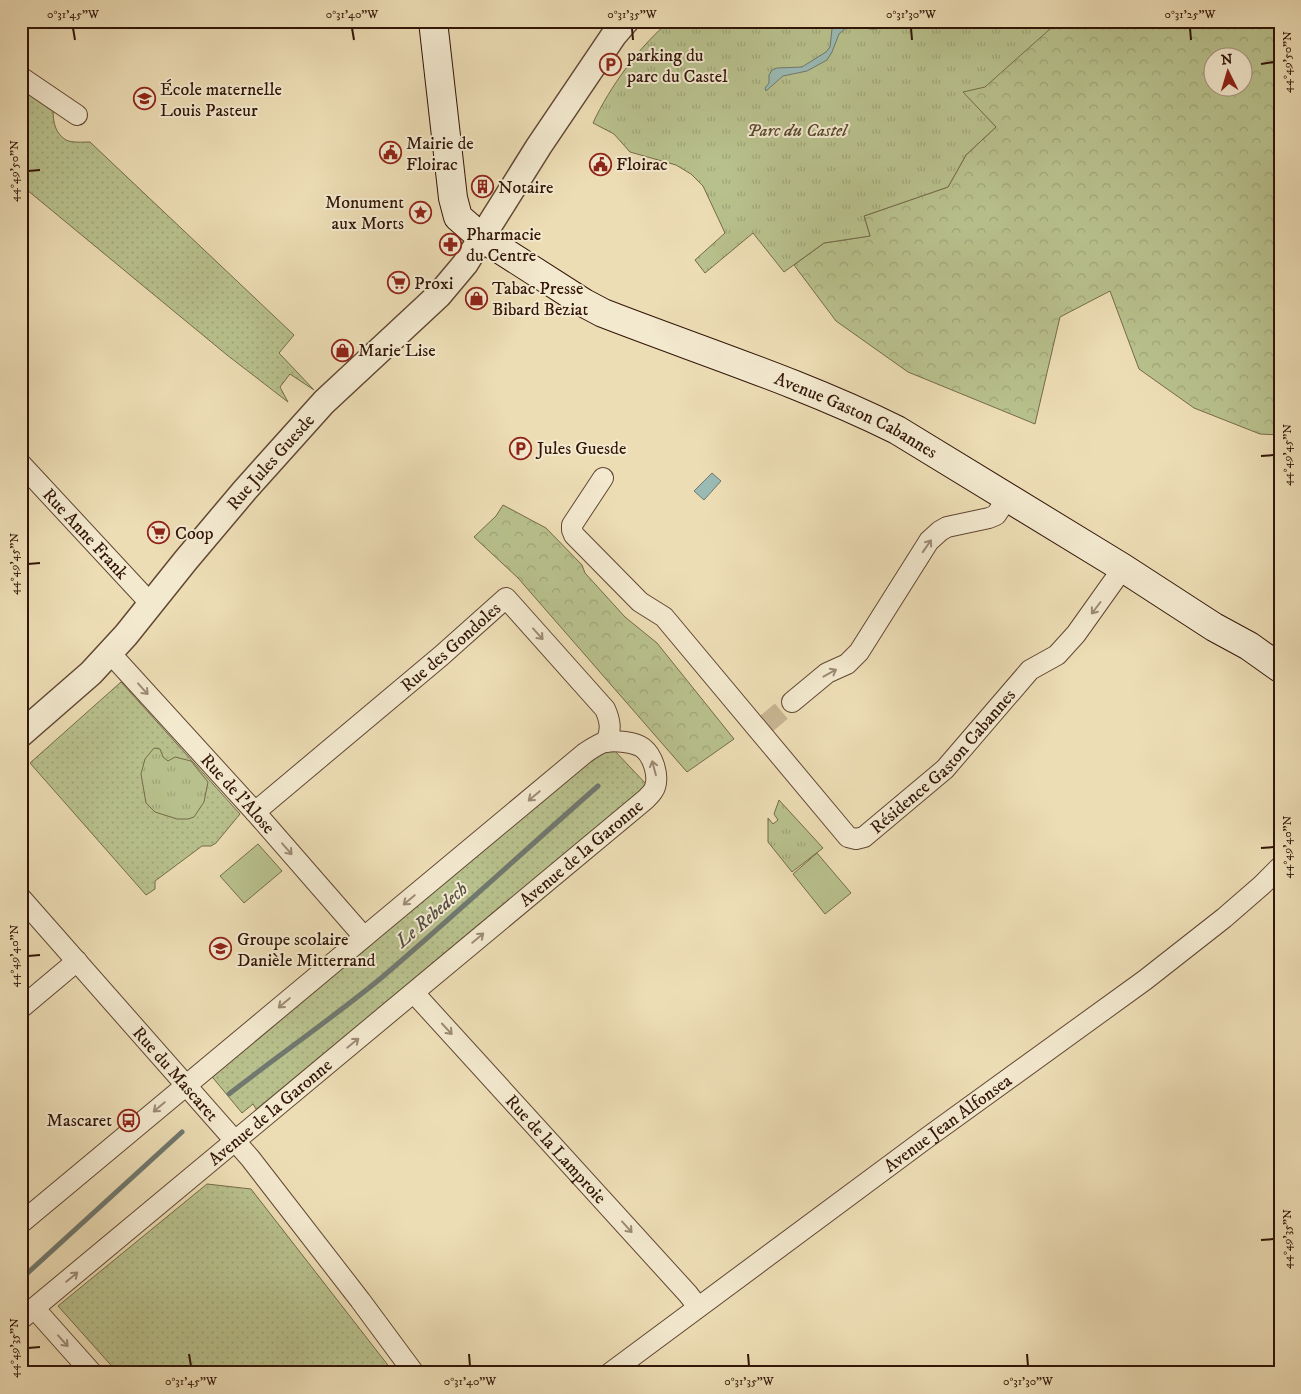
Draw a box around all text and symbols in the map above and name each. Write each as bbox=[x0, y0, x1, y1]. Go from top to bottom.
text: 0°31'45"W bbox=[47, 7, 100, 22]
text: 0°31'40"W bbox=[326, 7, 379, 22]
text: 0°31'35"W bbox=[607, 7, 658, 22]
text: 0°31'30"W bbox=[886, 7, 937, 22]
text: 0°31'25"W bbox=[1165, 7, 1217, 22]
text: 44°49'50"N bbox=[1280, 31, 1295, 93]
place label: parking du parc du Castel bbox=[626, 45, 728, 88]
north arrow bbox=[1204, 48, 1254, 98]
text: N bbox=[1220, 51, 1234, 70]
parking icon: parking du parc du Castel bbox=[599, 53, 623, 77]
place label: École maternelle Louis Pasteur bbox=[160, 79, 282, 122]
school or university icon: École maternelle Louis Pasteur bbox=[132, 87, 156, 111]
park label: Parc du Castel bbox=[747, 120, 849, 142]
place label: Mairie de Floirac bbox=[406, 133, 474, 176]
text: 44°49'50"N bbox=[7, 140, 22, 202]
public building icon: Mairie de Floirac bbox=[378, 141, 402, 165]
public building icon: Floirac bbox=[588, 152, 612, 176]
place label: Floirac bbox=[616, 154, 668, 176]
building icon: Notaire bbox=[470, 175, 494, 199]
place label: Notaire bbox=[498, 177, 553, 199]
place label: Monument aux Morts bbox=[325, 192, 404, 235]
place icon: Monument aux Morts bbox=[408, 200, 432, 224]
place label: Pharmacie du Centre bbox=[466, 224, 541, 267]
pharmacy icon: Pharmacie du Centre bbox=[438, 232, 462, 256]
supermarket icon: Proxi bbox=[386, 271, 410, 295]
place label: Proxi bbox=[414, 273, 453, 295]
place label: Tabac Presse Bibard Beziat bbox=[492, 278, 588, 321]
shop icon: Tabac Presse Bibard Beziat bbox=[464, 286, 488, 310]
shop icon: Marie Lise bbox=[330, 338, 354, 362]
place label: Marie Lise bbox=[358, 340, 436, 362]
street label: Avenue Gaston Cabannes bbox=[771, 368, 941, 464]
street label: Rue Jules Guesde bbox=[223, 410, 320, 515]
text: 44°49'45"N bbox=[1280, 424, 1295, 486]
parking icon: Jules Guesde bbox=[509, 436, 533, 460]
place label: Jules Guesde bbox=[535, 438, 626, 460]
street label: Rue Anne Frank bbox=[37, 484, 133, 584]
supermarket icon: Coop bbox=[147, 521, 171, 545]
place label: Coop bbox=[175, 523, 214, 545]
text: 44°49'45"N bbox=[7, 533, 22, 595]
one-way arrow bbox=[922, 539, 932, 553]
street label: Rue des Gondoles bbox=[397, 598, 506, 697]
one-way arrow bbox=[1090, 601, 1101, 614]
one-way arrow bbox=[533, 628, 544, 641]
one-way arrow bbox=[822, 667, 836, 677]
one-way arrow bbox=[137, 682, 149, 695]
street label: Résidence Gaston Cabannes bbox=[866, 685, 1021, 839]
street label: Rue de l'Alose bbox=[195, 749, 279, 839]
one-way arrow bbox=[649, 760, 658, 776]
one-way arrow bbox=[528, 790, 541, 801]
street label: Avenue de la Garonne bbox=[515, 796, 648, 912]
text: 44°49'40"N bbox=[1280, 815, 1295, 878]
one-way arrow bbox=[281, 842, 292, 855]
water label: Le Rebedech bbox=[390, 877, 473, 953]
one-way arrow bbox=[403, 894, 416, 905]
text: 44°49'40"N bbox=[7, 924, 22, 987]
place label: Groupe scolaire Danièle Mitterrand bbox=[237, 929, 376, 972]
one-way arrow bbox=[471, 933, 484, 944]
school or university icon: Groupe scolaire Danièle Mitterrand bbox=[209, 937, 233, 961]
one-way arrow bbox=[278, 998, 291, 1009]
street label: Rue du Mascaret bbox=[127, 1022, 223, 1126]
one-way arrow bbox=[441, 1022, 453, 1035]
one-way arrow bbox=[347, 1037, 360, 1048]
street label: Avenue de la Garonne bbox=[204, 1055, 337, 1171]
street label: Avenue Jean Alfonsea bbox=[880, 1070, 1017, 1178]
street label: Rue de la Lamproie bbox=[500, 1091, 611, 1209]
one-way arrow bbox=[153, 1101, 166, 1112]
bus stop icon: Mascaret bbox=[116, 1108, 140, 1132]
place label: Mascaret bbox=[47, 1110, 112, 1132]
text: 44°49'35"N bbox=[1280, 1209, 1295, 1269]
one-way arrow bbox=[621, 1220, 633, 1233]
one-way arrow bbox=[65, 1272, 78, 1283]
text: 44°49'35"N bbox=[7, 1318, 22, 1378]
one-way arrow bbox=[57, 1334, 69, 1347]
text: 0°31'45"W bbox=[165, 1374, 218, 1389]
text: 0°31'40"W bbox=[444, 1374, 497, 1389]
text: 0°31'35"W bbox=[724, 1374, 775, 1389]
text: 0°31'30"W bbox=[1003, 1374, 1054, 1389]

